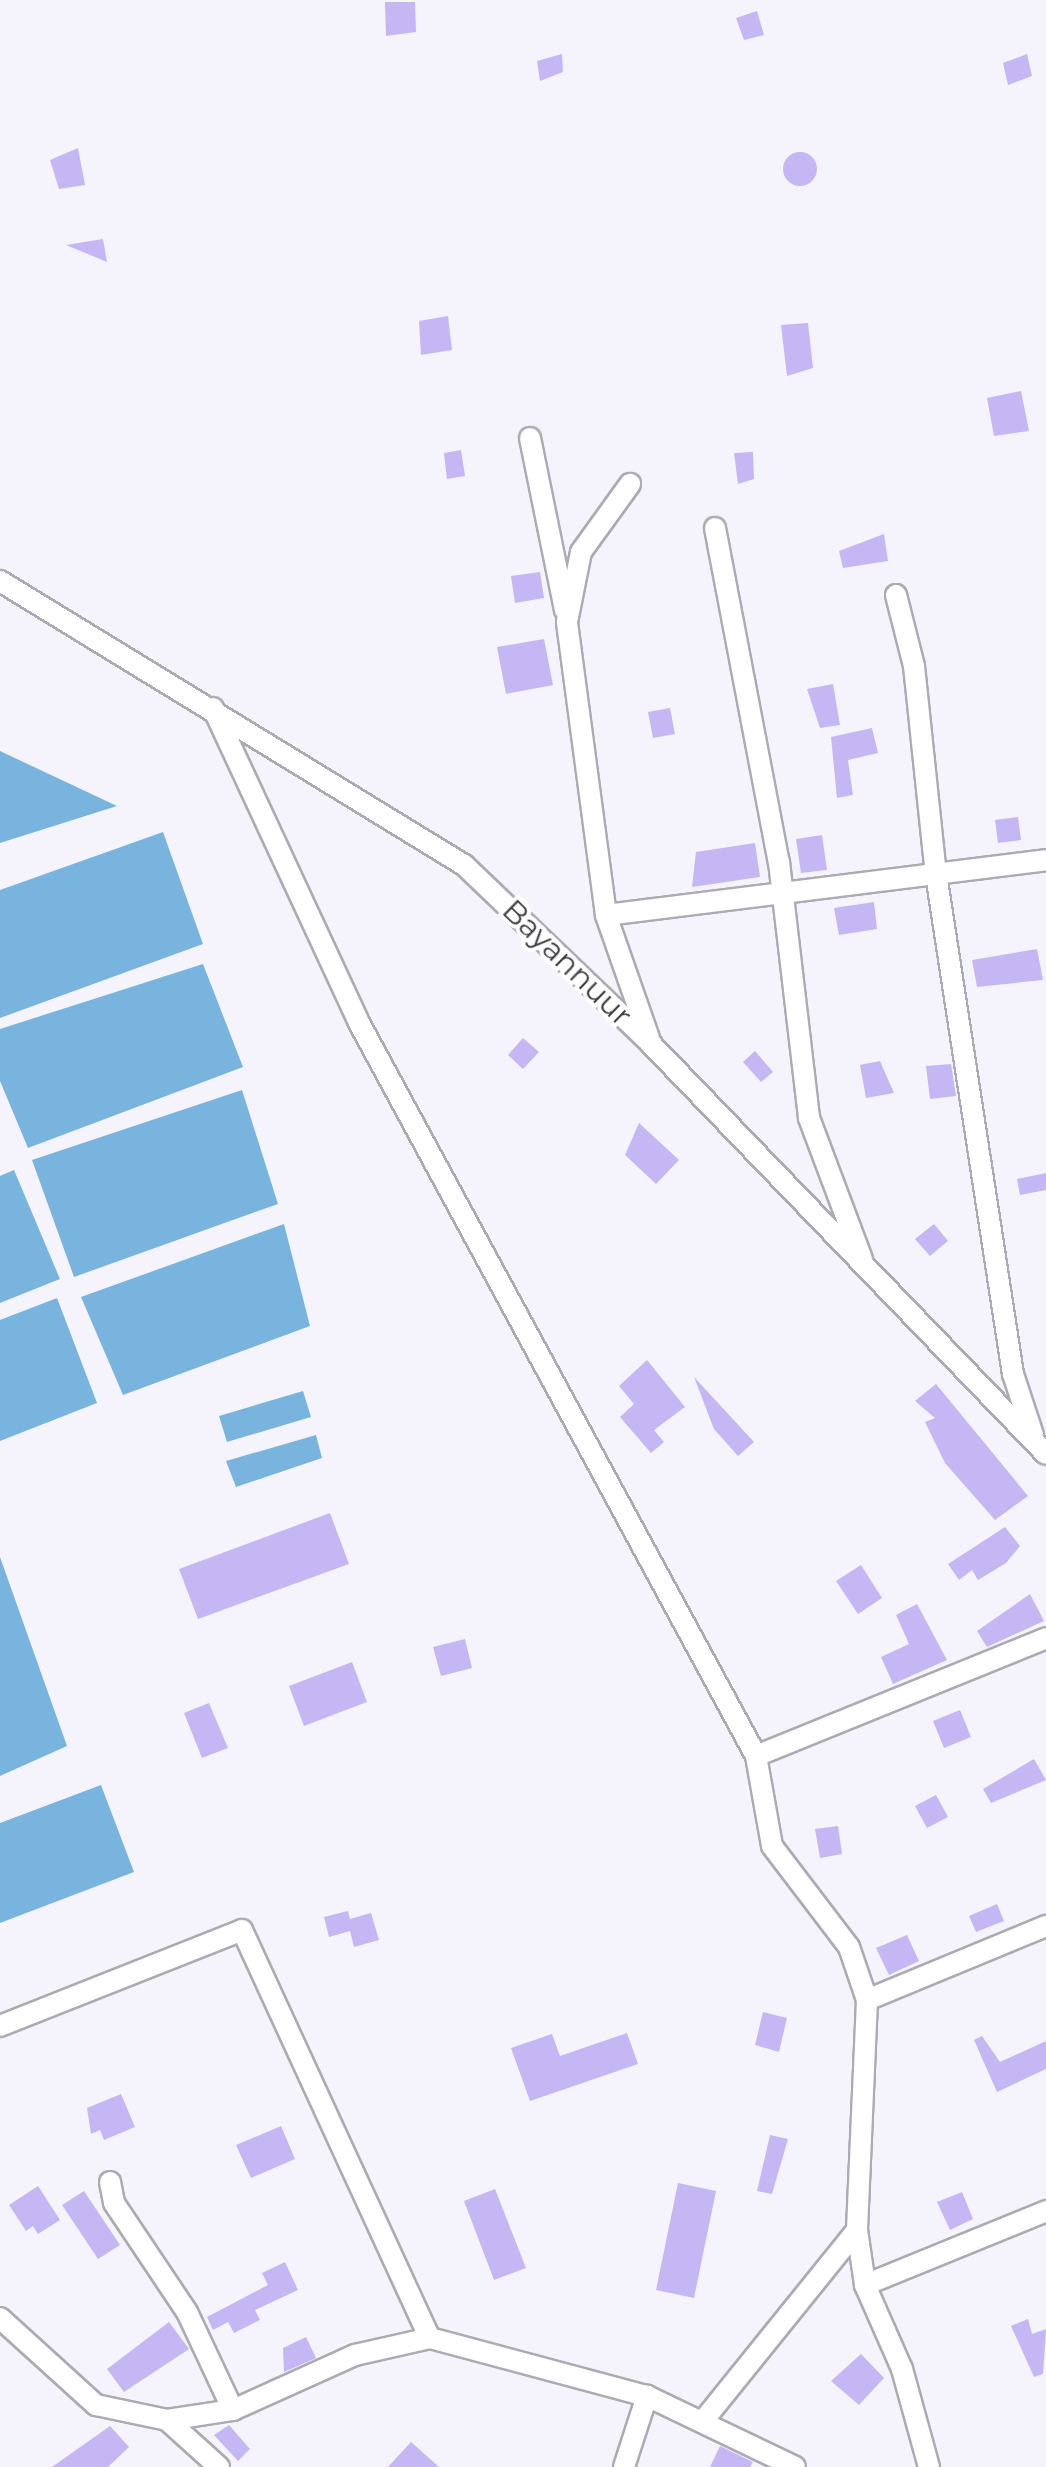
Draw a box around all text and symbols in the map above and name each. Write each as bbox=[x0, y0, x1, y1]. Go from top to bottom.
street label: Bayannuur bbox=[495, 892, 639, 1034]

